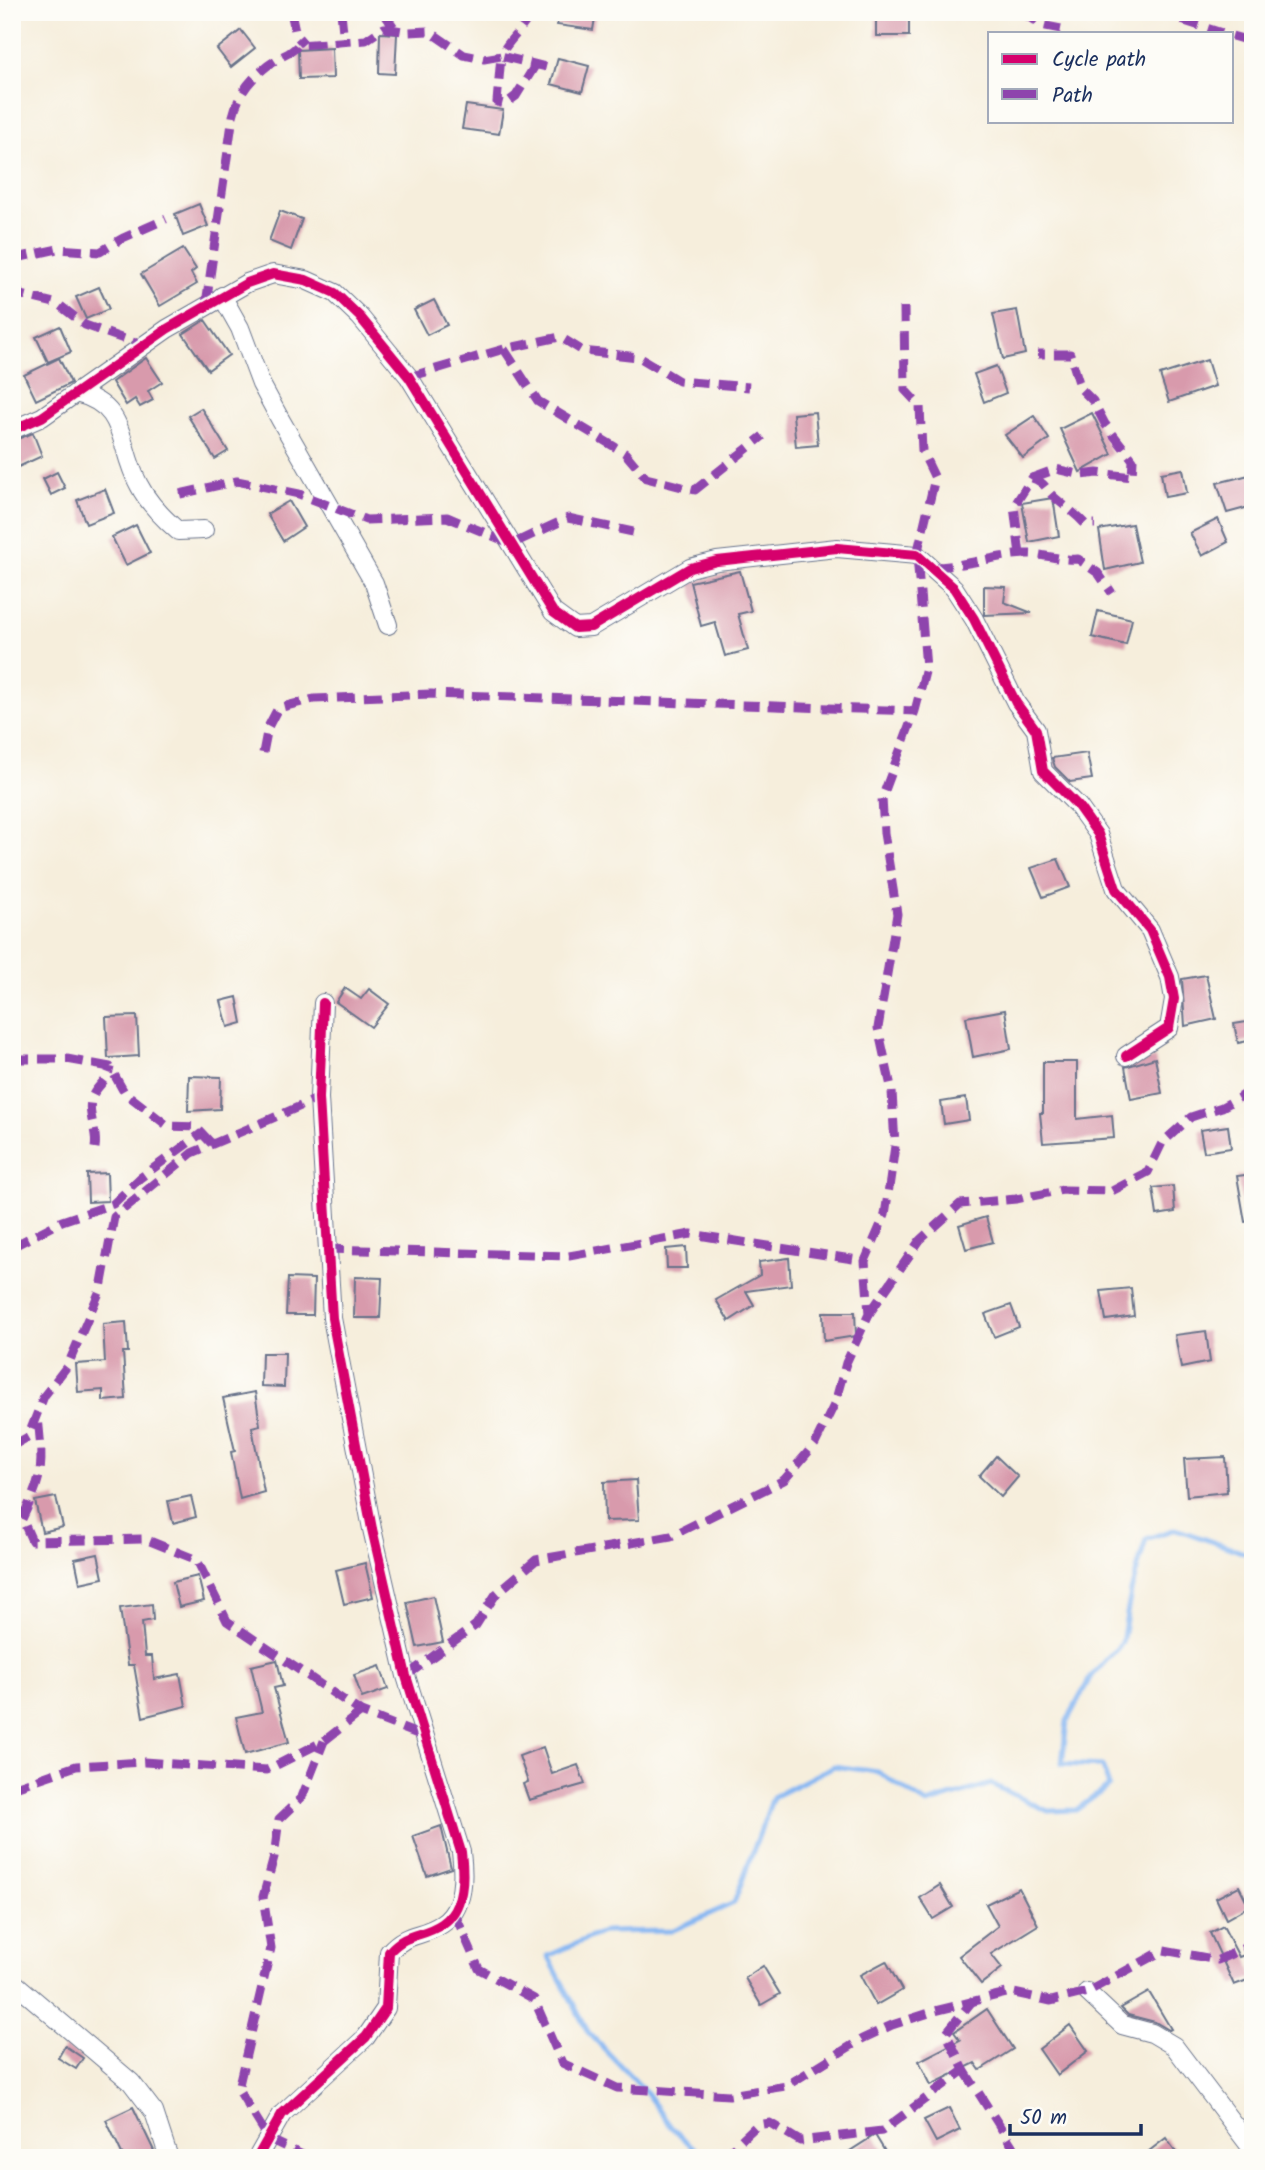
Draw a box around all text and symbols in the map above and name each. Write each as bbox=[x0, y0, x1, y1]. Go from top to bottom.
legend bbox=[988, 32, 1234, 122]
text: Cycle path bbox=[1052, 44, 1146, 77]
text: Path bbox=[1052, 80, 1093, 113]
scale bar bbox=[1010, 2093, 1141, 2137]
text: 50 m bbox=[1020, 2102, 1067, 2135]

